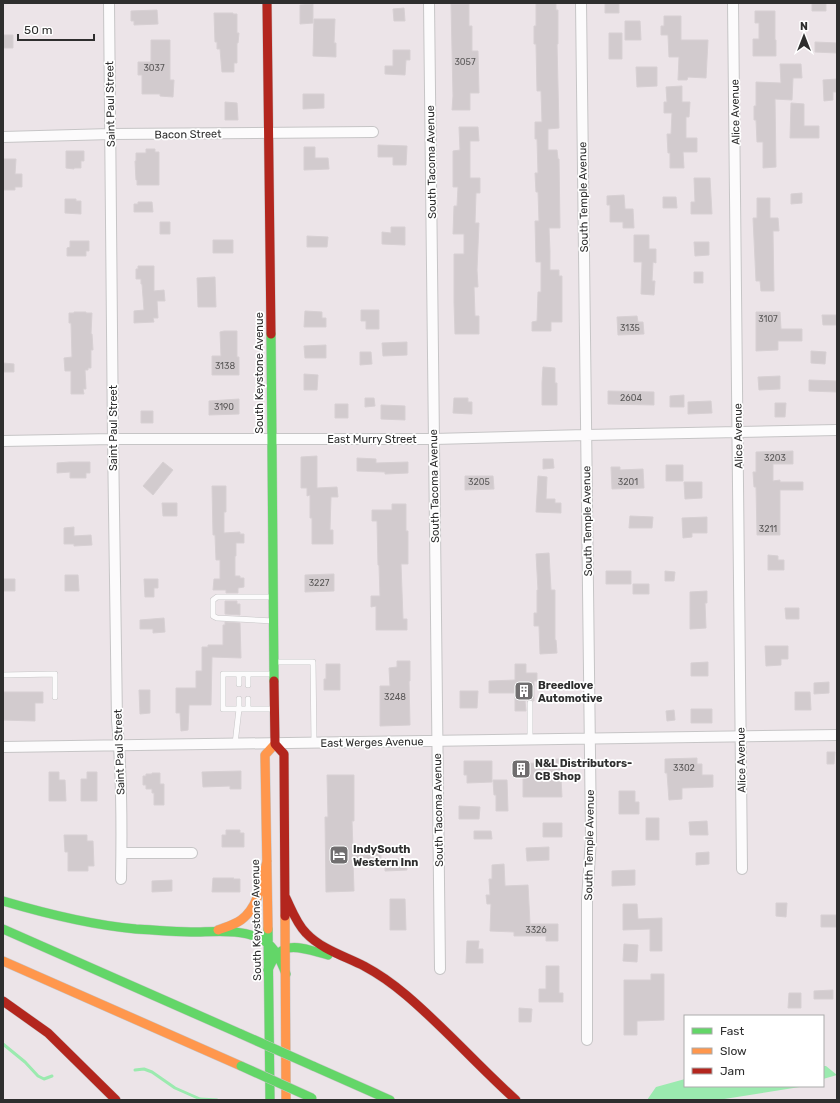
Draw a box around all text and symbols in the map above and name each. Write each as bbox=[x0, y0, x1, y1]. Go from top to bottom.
scale bar bbox=[18, 16, 94, 42]
north arrow bbox=[784, 16, 824, 56]
text: N bbox=[800, 20, 808, 33]
text: 50 m bbox=[24, 23, 52, 37]
house number: 3057 bbox=[454, 57, 476, 67]
street label: Saint Paul Street bbox=[103, 60, 118, 147]
house number: 3037 bbox=[143, 63, 165, 73]
street label: Alice Avenue bbox=[728, 79, 743, 145]
street label: South Tacoma Avenue bbox=[424, 105, 439, 219]
street label: Bacon Street bbox=[154, 127, 222, 142]
street label: South Temple Avenue bbox=[576, 141, 591, 252]
street label: South Keystone Avenue bbox=[253, 312, 266, 434]
house number: 3107 bbox=[758, 314, 778, 324]
house number: 3135 bbox=[620, 323, 640, 333]
house number: 3138 bbox=[215, 361, 235, 371]
street label: Saint Paul Street bbox=[107, 384, 120, 471]
house number: 2604 bbox=[620, 393, 642, 403]
house number: 3190 bbox=[214, 402, 234, 412]
street label: Alice Avenue bbox=[731, 403, 746, 469]
street label: South Tacoma Avenue bbox=[427, 429, 442, 543]
street label: East Murry Street bbox=[327, 433, 417, 446]
house number: 3203 bbox=[764, 453, 786, 463]
street label: South Temple Avenue bbox=[580, 465, 595, 576]
house number: 3205 bbox=[468, 477, 490, 487]
house number: 3201 bbox=[618, 477, 638, 487]
house number: 3211 bbox=[759, 524, 777, 534]
house number: 3227 bbox=[309, 578, 330, 588]
place label: Breedlove Automotive bbox=[538, 679, 603, 705]
building icon: Breedlove Automotive bbox=[513, 680, 535, 702]
house number: 3248 bbox=[384, 692, 406, 702]
street label: Saint Paul Street bbox=[111, 708, 127, 795]
street label: Alice Avenue bbox=[734, 727, 749, 793]
street label: East Werges Avenue bbox=[320, 735, 424, 750]
street label: South Tacoma Avenue bbox=[431, 753, 446, 867]
place label: N&L Distributors- CB Shop bbox=[535, 757, 632, 783]
building icon: N&L Distributors- CB Shop bbox=[510, 758, 532, 780]
house number: 3302 bbox=[673, 763, 695, 773]
street label: South Temple Avenue bbox=[582, 790, 597, 901]
place label: IndySouth Western Inn bbox=[353, 843, 418, 869]
hotel icon: IndySouth Western Inn bbox=[328, 844, 350, 866]
street label: South Keystone Avenue bbox=[249, 859, 264, 981]
house number: 3326 bbox=[525, 925, 547, 935]
legend bbox=[684, 1015, 824, 1087]
text: Fast bbox=[720, 1024, 744, 1038]
text: Slow bbox=[720, 1044, 747, 1058]
text: Jam bbox=[720, 1064, 745, 1078]

